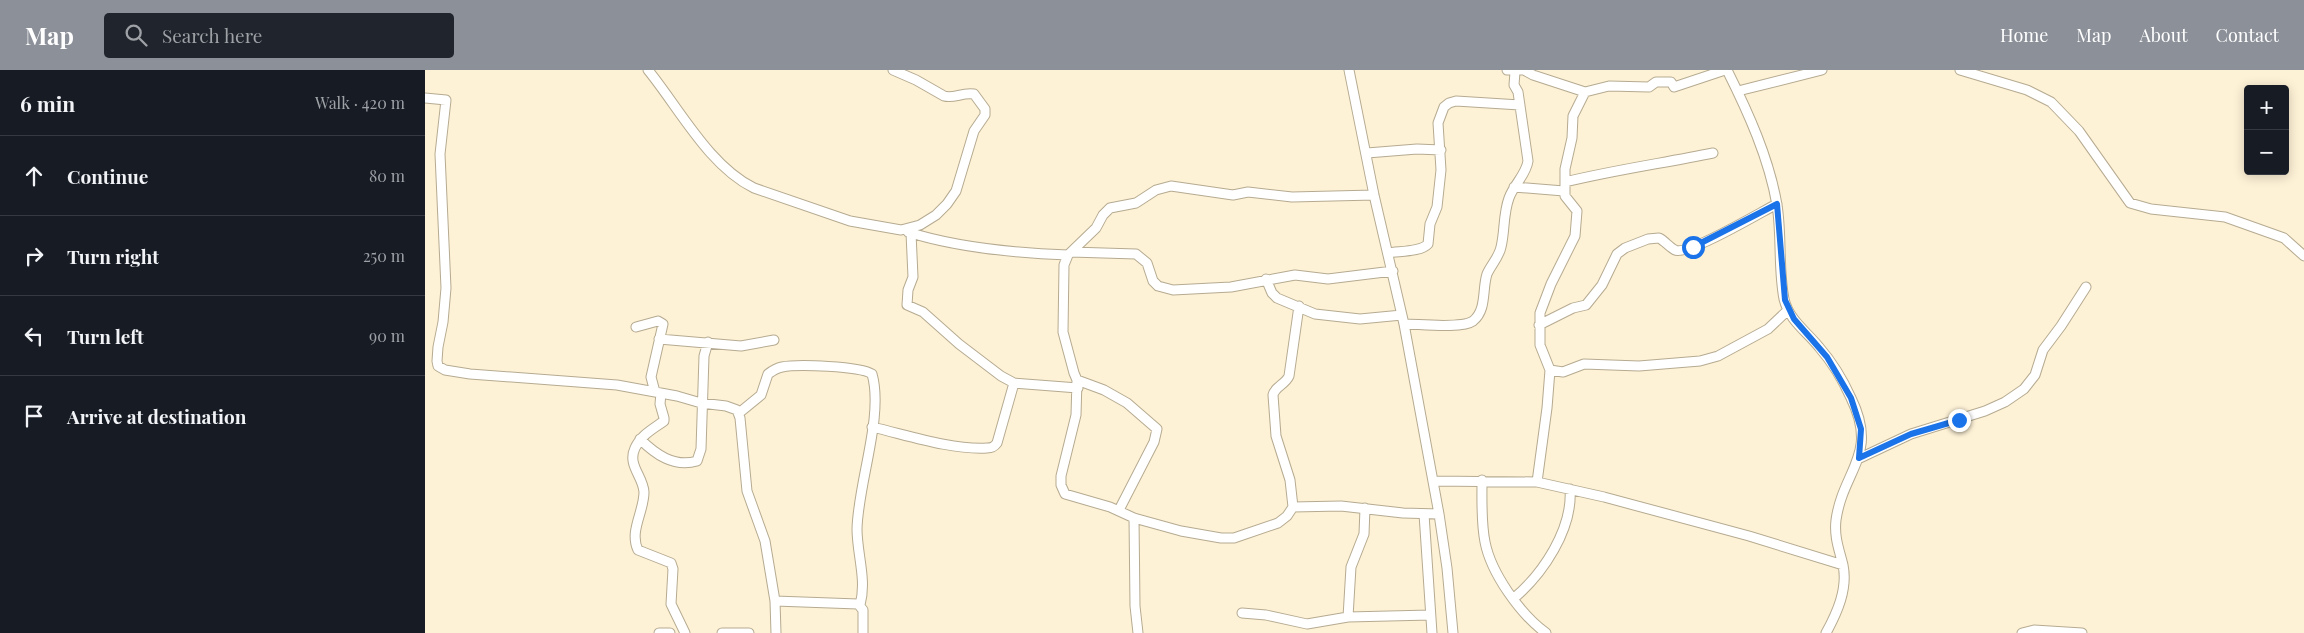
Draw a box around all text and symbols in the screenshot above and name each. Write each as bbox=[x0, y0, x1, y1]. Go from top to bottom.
search box bbox=[104, 13, 454, 58]
text: Map bbox=[25, 19, 74, 51]
icon: search bbox=[122, 21, 150, 49]
text: Search here bbox=[162, 22, 262, 48]
text: Home bbox=[2000, 23, 2048, 47]
text: Map bbox=[2076, 23, 2111, 47]
text: About bbox=[2139, 23, 2188, 47]
text: Contact bbox=[2216, 23, 2279, 47]
map controls bbox=[2244, 85, 2289, 175]
button: + bbox=[2244, 85, 2289, 130]
text: 6 min bbox=[20, 89, 75, 117]
text: Walk · 420 m bbox=[315, 92, 405, 113]
button: − bbox=[2244, 130, 2289, 175]
icon: ahead bbox=[20, 162, 48, 190]
text: Continue bbox=[67, 163, 148, 189]
text: 80 m bbox=[369, 165, 405, 186]
route start bbox=[1682, 236, 1705, 259]
icon: right bbox=[20, 242, 48, 270]
text: Turn right bbox=[67, 243, 159, 269]
text: 250 m bbox=[363, 245, 405, 266]
icon: left bbox=[20, 322, 48, 350]
text: Turn left bbox=[67, 323, 144, 349]
text: 90 m bbox=[369, 325, 405, 346]
icon: arrive bbox=[20, 402, 48, 430]
text: Arrive at destination bbox=[67, 403, 247, 429]
route end bbox=[1948, 409, 1971, 432]

